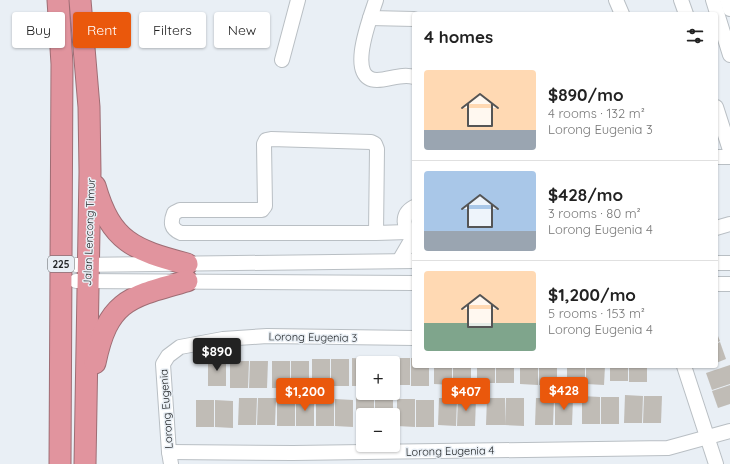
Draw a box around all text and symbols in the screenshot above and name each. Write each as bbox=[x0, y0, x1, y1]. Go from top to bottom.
chip: Buy bbox=[12, 12, 65, 48]
chip: Rent bbox=[73, 12, 131, 48]
chip: Filters bbox=[139, 12, 206, 48]
chip: New bbox=[214, 12, 270, 48]
icon: filters bbox=[684, 25, 706, 47]
text: 4 homes bbox=[424, 26, 493, 47]
text: $890/mo bbox=[548, 84, 624, 105]
icon: home bbox=[456, 86, 504, 134]
text: 4 rooms · 132 m² bbox=[548, 105, 645, 121]
text: Lorong Eugenia 3 bbox=[548, 121, 653, 137]
street label: Jalan Lencong Timur bbox=[80, 177, 98, 286]
text: $428/mo bbox=[548, 184, 623, 205]
icon: home bbox=[456, 187, 504, 235]
text: 3 rooms · 80 m² bbox=[548, 205, 641, 221]
text: Lorong Eugenia 4 bbox=[548, 221, 653, 237]
road number: 225 bbox=[48, 256, 74, 272]
text: $1,200/mo bbox=[548, 284, 636, 305]
icon: home bbox=[456, 287, 504, 335]
text: 5 rooms · 153 m² bbox=[548, 305, 645, 321]
text: Lorong Eugenia 4 bbox=[548, 321, 653, 337]
street label: Lorong Eugenia 3 bbox=[269, 329, 358, 345]
pin: $890 bbox=[193, 338, 241, 372]
text: $890 bbox=[202, 343, 232, 359]
map controls bbox=[356, 356, 400, 452]
button: + bbox=[356, 356, 400, 400]
street label: Lorong Eugenia bbox=[156, 369, 176, 449]
pin: $428 bbox=[540, 377, 588, 411]
pin: $1,200 bbox=[272, 378, 338, 412]
pin: $407 bbox=[442, 378, 490, 412]
text: $428 bbox=[549, 382, 579, 398]
text: $1,200 bbox=[285, 383, 325, 399]
text: $407 bbox=[451, 383, 481, 399]
button: − bbox=[356, 408, 400, 452]
street label: Lorong Eugenia 4 bbox=[406, 443, 495, 459]

